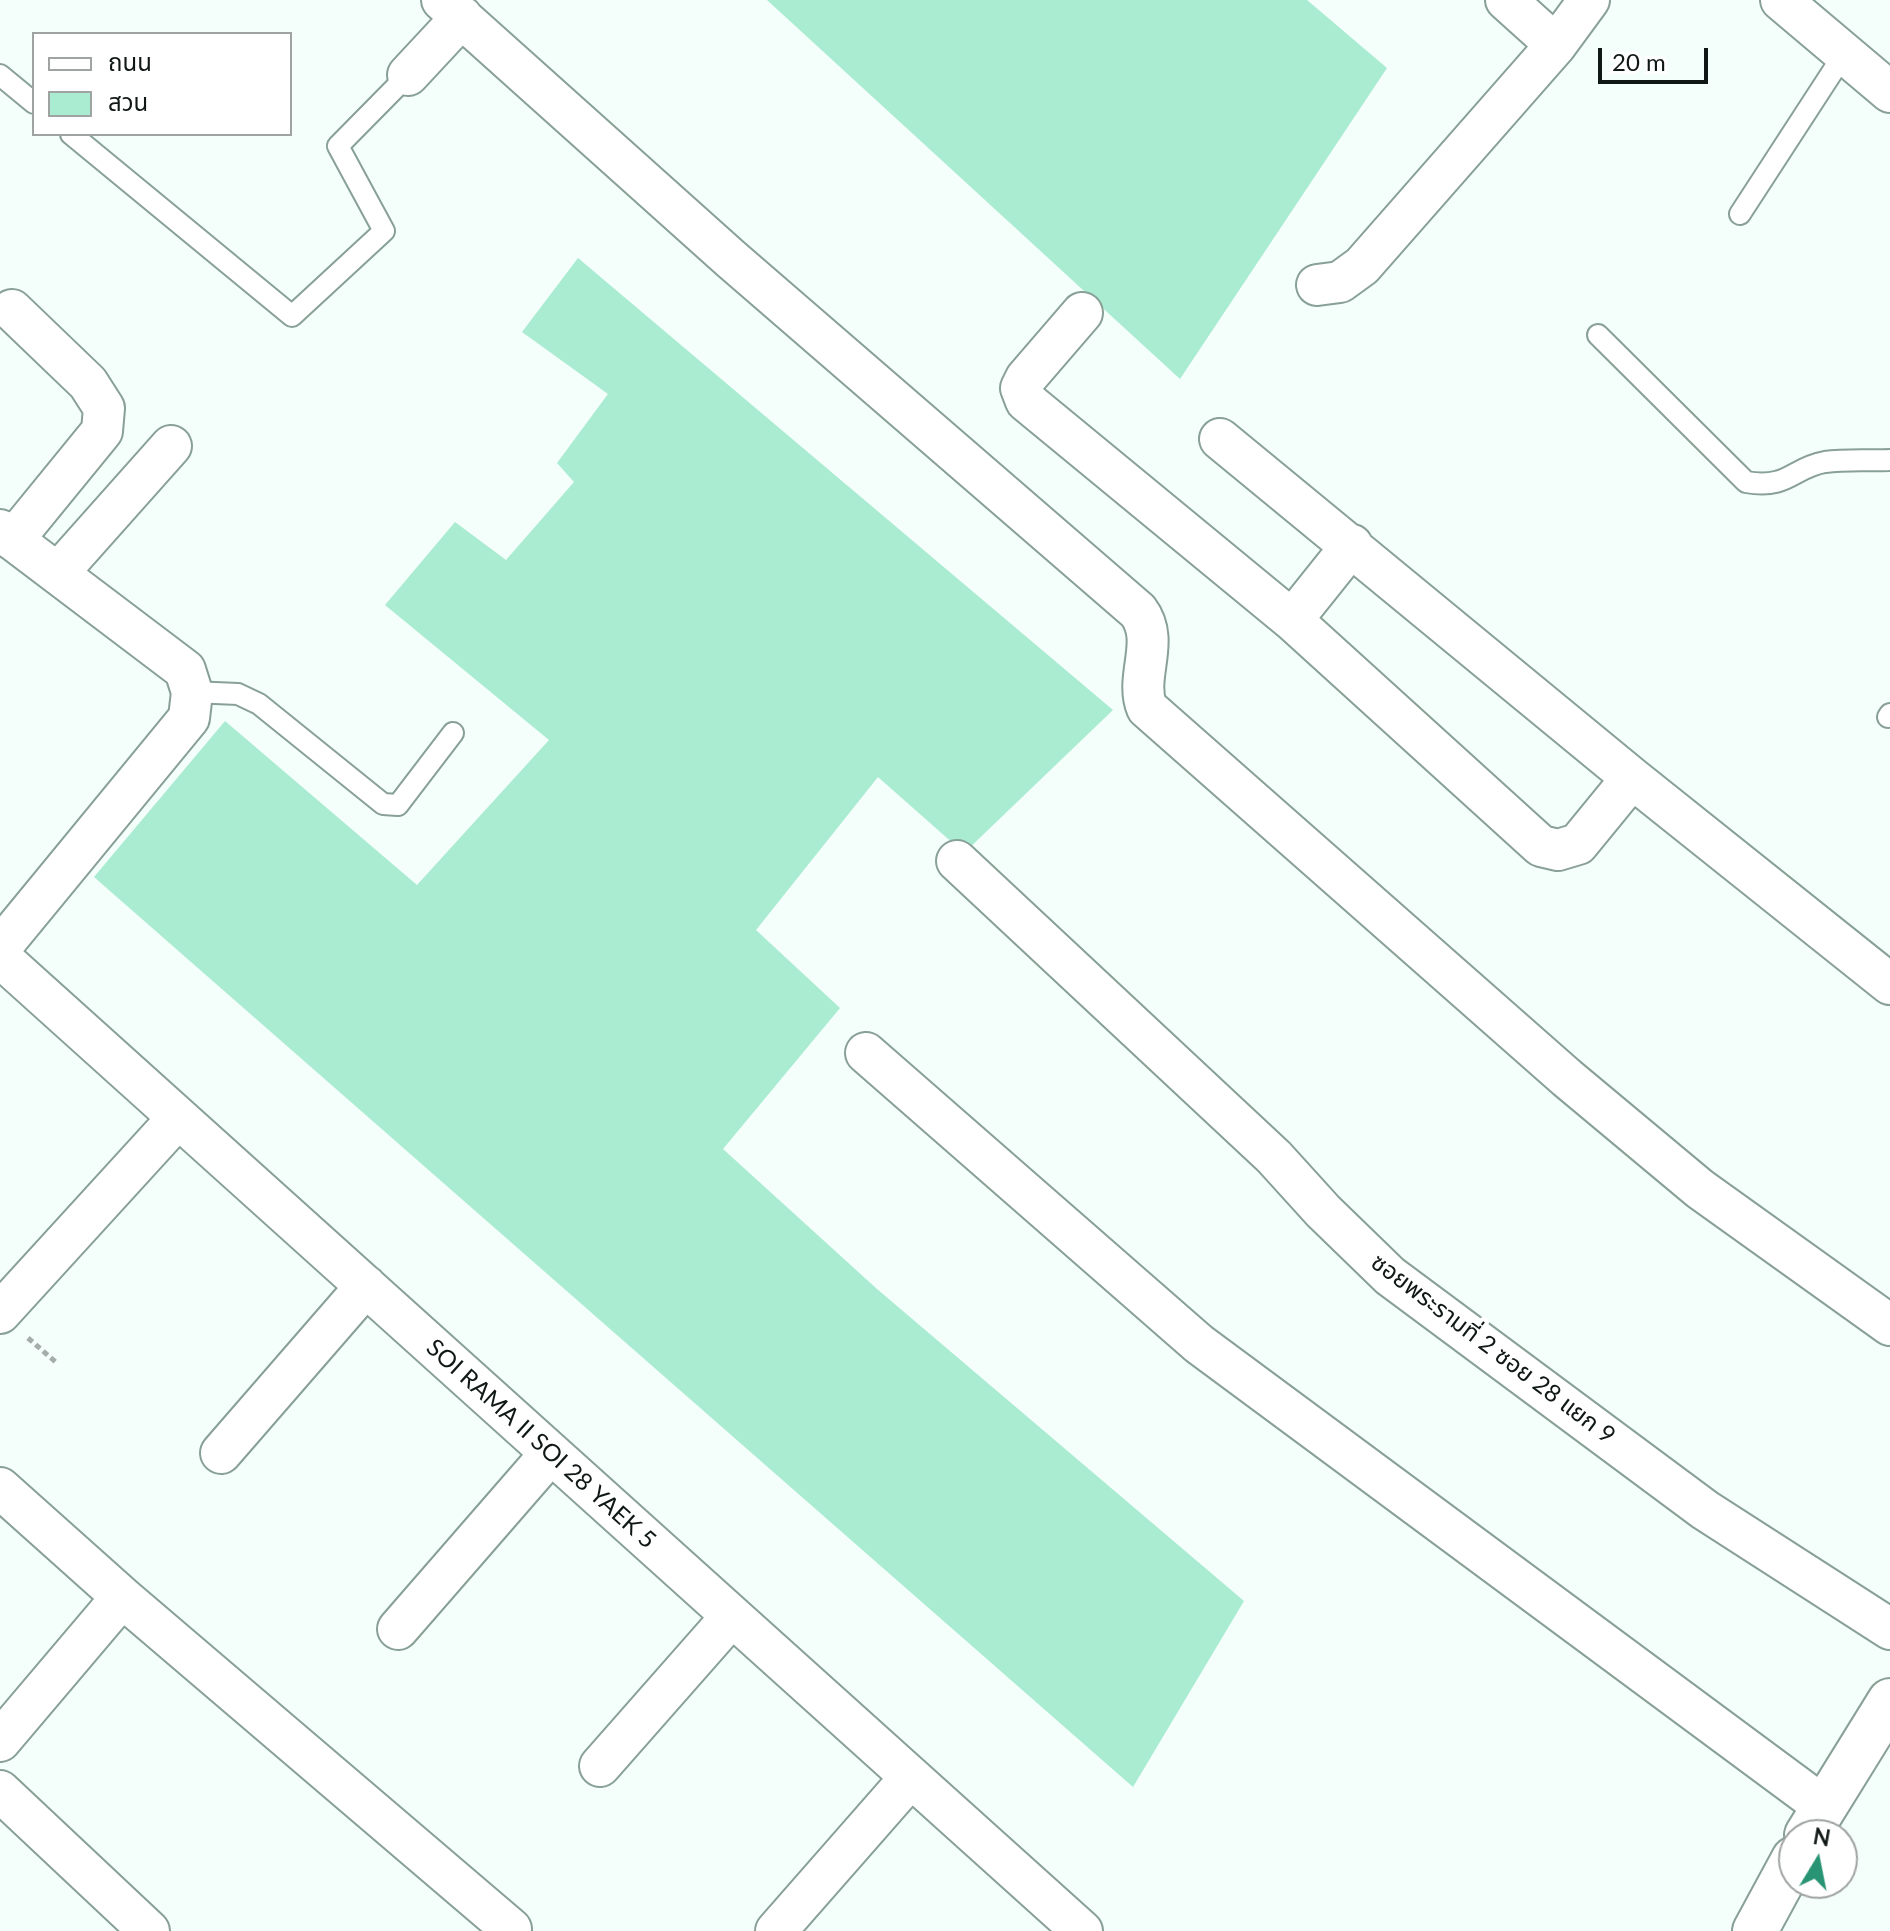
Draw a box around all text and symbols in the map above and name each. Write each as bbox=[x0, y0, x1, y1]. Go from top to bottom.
legend bbox=[32, 32, 292, 136]
scale bar bbox=[1602, 32, 1712, 82]
text: ถนน bbox=[108, 47, 152, 76]
text: 20 m bbox=[1612, 47, 1666, 76]
text: สวน bbox=[108, 87, 148, 116]
street label: ซอยพระรามที่ 2 ซอย 28 แยก 9 bbox=[1365, 1248, 1621, 1450]
street label: SOI RAMA II SOI 28 YAEK 5 bbox=[420, 1333, 662, 1555]
north arrow bbox=[1778, 1819, 1858, 1899]
text: N bbox=[1811, 1822, 1833, 1852]

